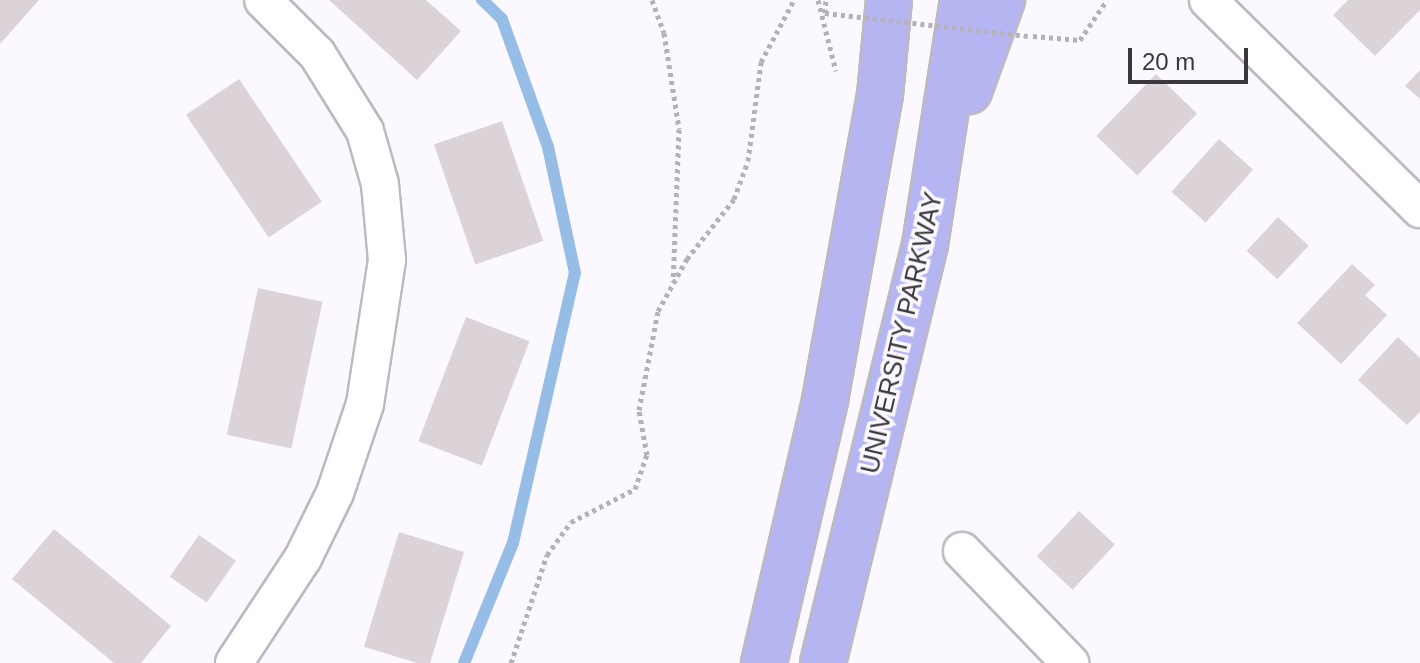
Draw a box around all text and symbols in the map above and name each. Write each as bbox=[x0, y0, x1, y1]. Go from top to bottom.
scale bar bbox=[1132, 32, 1252, 82]
text: 20 m bbox=[1142, 48, 1195, 75]
street label: UNIVERSITY PARKWAY bbox=[854, 189, 950, 477]

